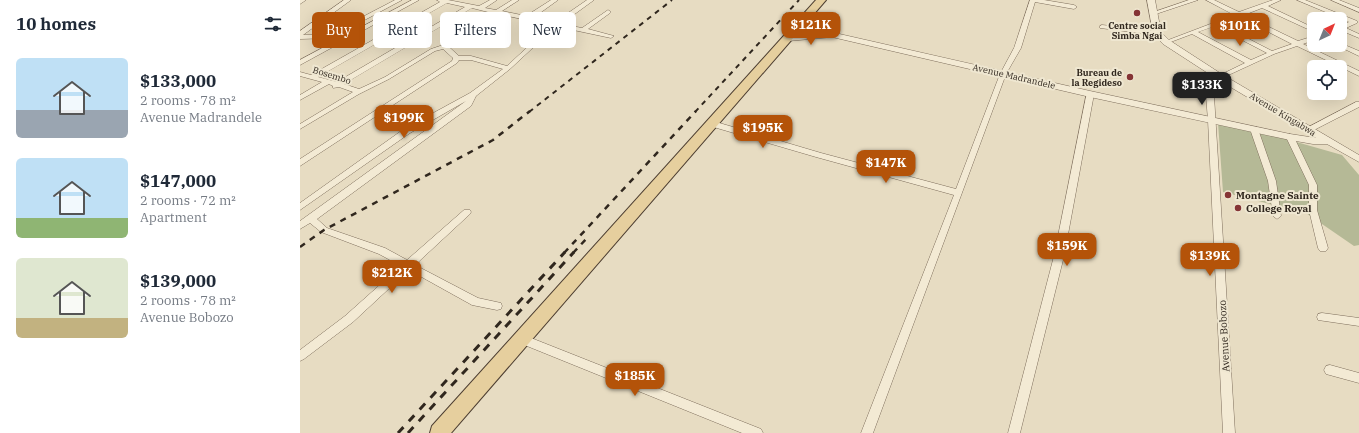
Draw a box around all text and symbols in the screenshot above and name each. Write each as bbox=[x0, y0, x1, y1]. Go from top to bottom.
marker: Centre social Simba Ngai bbox=[1132, 8, 1142, 18]
chip: Buy bbox=[312, 12, 365, 48]
chip: Rent bbox=[373, 12, 432, 48]
chip: Filters bbox=[440, 12, 511, 48]
chip: New bbox=[519, 12, 576, 48]
pin: $121K bbox=[783, 12, 839, 46]
north arrow bbox=[1307, 12, 1347, 52]
map controls bbox=[1307, 12, 1347, 100]
text: 10 homes bbox=[16, 13, 96, 35]
icon: filters bbox=[262, 13, 284, 35]
pin: $101K bbox=[1212, 13, 1268, 47]
text: $121K bbox=[790, 16, 832, 33]
text: $101K bbox=[1219, 17, 1261, 34]
place label: Centre social Simba Ngai bbox=[1108, 20, 1166, 41]
button: locate bbox=[1307, 60, 1347, 100]
street label: Avenue Madrandele bbox=[972, 61, 1057, 91]
street label: Bosembo bbox=[312, 64, 352, 86]
place label: Bureau de la Regideso bbox=[1072, 67, 1122, 88]
text: $133,000 bbox=[140, 70, 216, 92]
marker: Bureau de la Regideso bbox=[1125, 72, 1135, 82]
pin: $133K bbox=[1174, 72, 1230, 106]
icon: home bbox=[48, 74, 96, 122]
text: $133K bbox=[1181, 76, 1223, 93]
street label: Avenue Kingabwa bbox=[1248, 90, 1318, 138]
text: 2 rooms · 78 m² bbox=[140, 92, 236, 109]
pin: $199K bbox=[376, 105, 432, 139]
text: Avenue Madrandele bbox=[140, 109, 262, 126]
text: $199K bbox=[383, 109, 425, 126]
pin: $195K bbox=[735, 115, 791, 149]
text: $195K bbox=[742, 119, 784, 136]
pin: $147K bbox=[858, 150, 914, 184]
text: $147K bbox=[865, 154, 907, 171]
text: $147,000 bbox=[140, 170, 216, 192]
icon: home bbox=[48, 174, 96, 222]
place label: Montagne Sainte bbox=[1236, 189, 1319, 202]
marker: Montagne Sainte bbox=[1223, 190, 1233, 200]
text: 2 rooms · 72 m² bbox=[140, 192, 236, 209]
place label: College Royal bbox=[1246, 202, 1311, 215]
marker: College Royal bbox=[1233, 203, 1243, 213]
text: Apartment bbox=[140, 209, 207, 226]
pin: $159K bbox=[1039, 233, 1095, 267]
text: $159K bbox=[1046, 237, 1088, 254]
pin: $139K bbox=[1182, 243, 1238, 277]
text: $139K bbox=[1189, 247, 1231, 264]
pin: $212K bbox=[364, 260, 420, 294]
text: $212K bbox=[371, 264, 413, 281]
text: $139,000 bbox=[140, 270, 216, 292]
icon: home bbox=[48, 274, 96, 322]
text: 2 rooms · 78 m² bbox=[140, 292, 236, 309]
street label: Avenue Bobozo bbox=[1216, 299, 1232, 372]
text: Avenue Bobozo bbox=[140, 309, 234, 326]
pin: $185K bbox=[607, 363, 663, 397]
text: $185K bbox=[614, 367, 656, 384]

